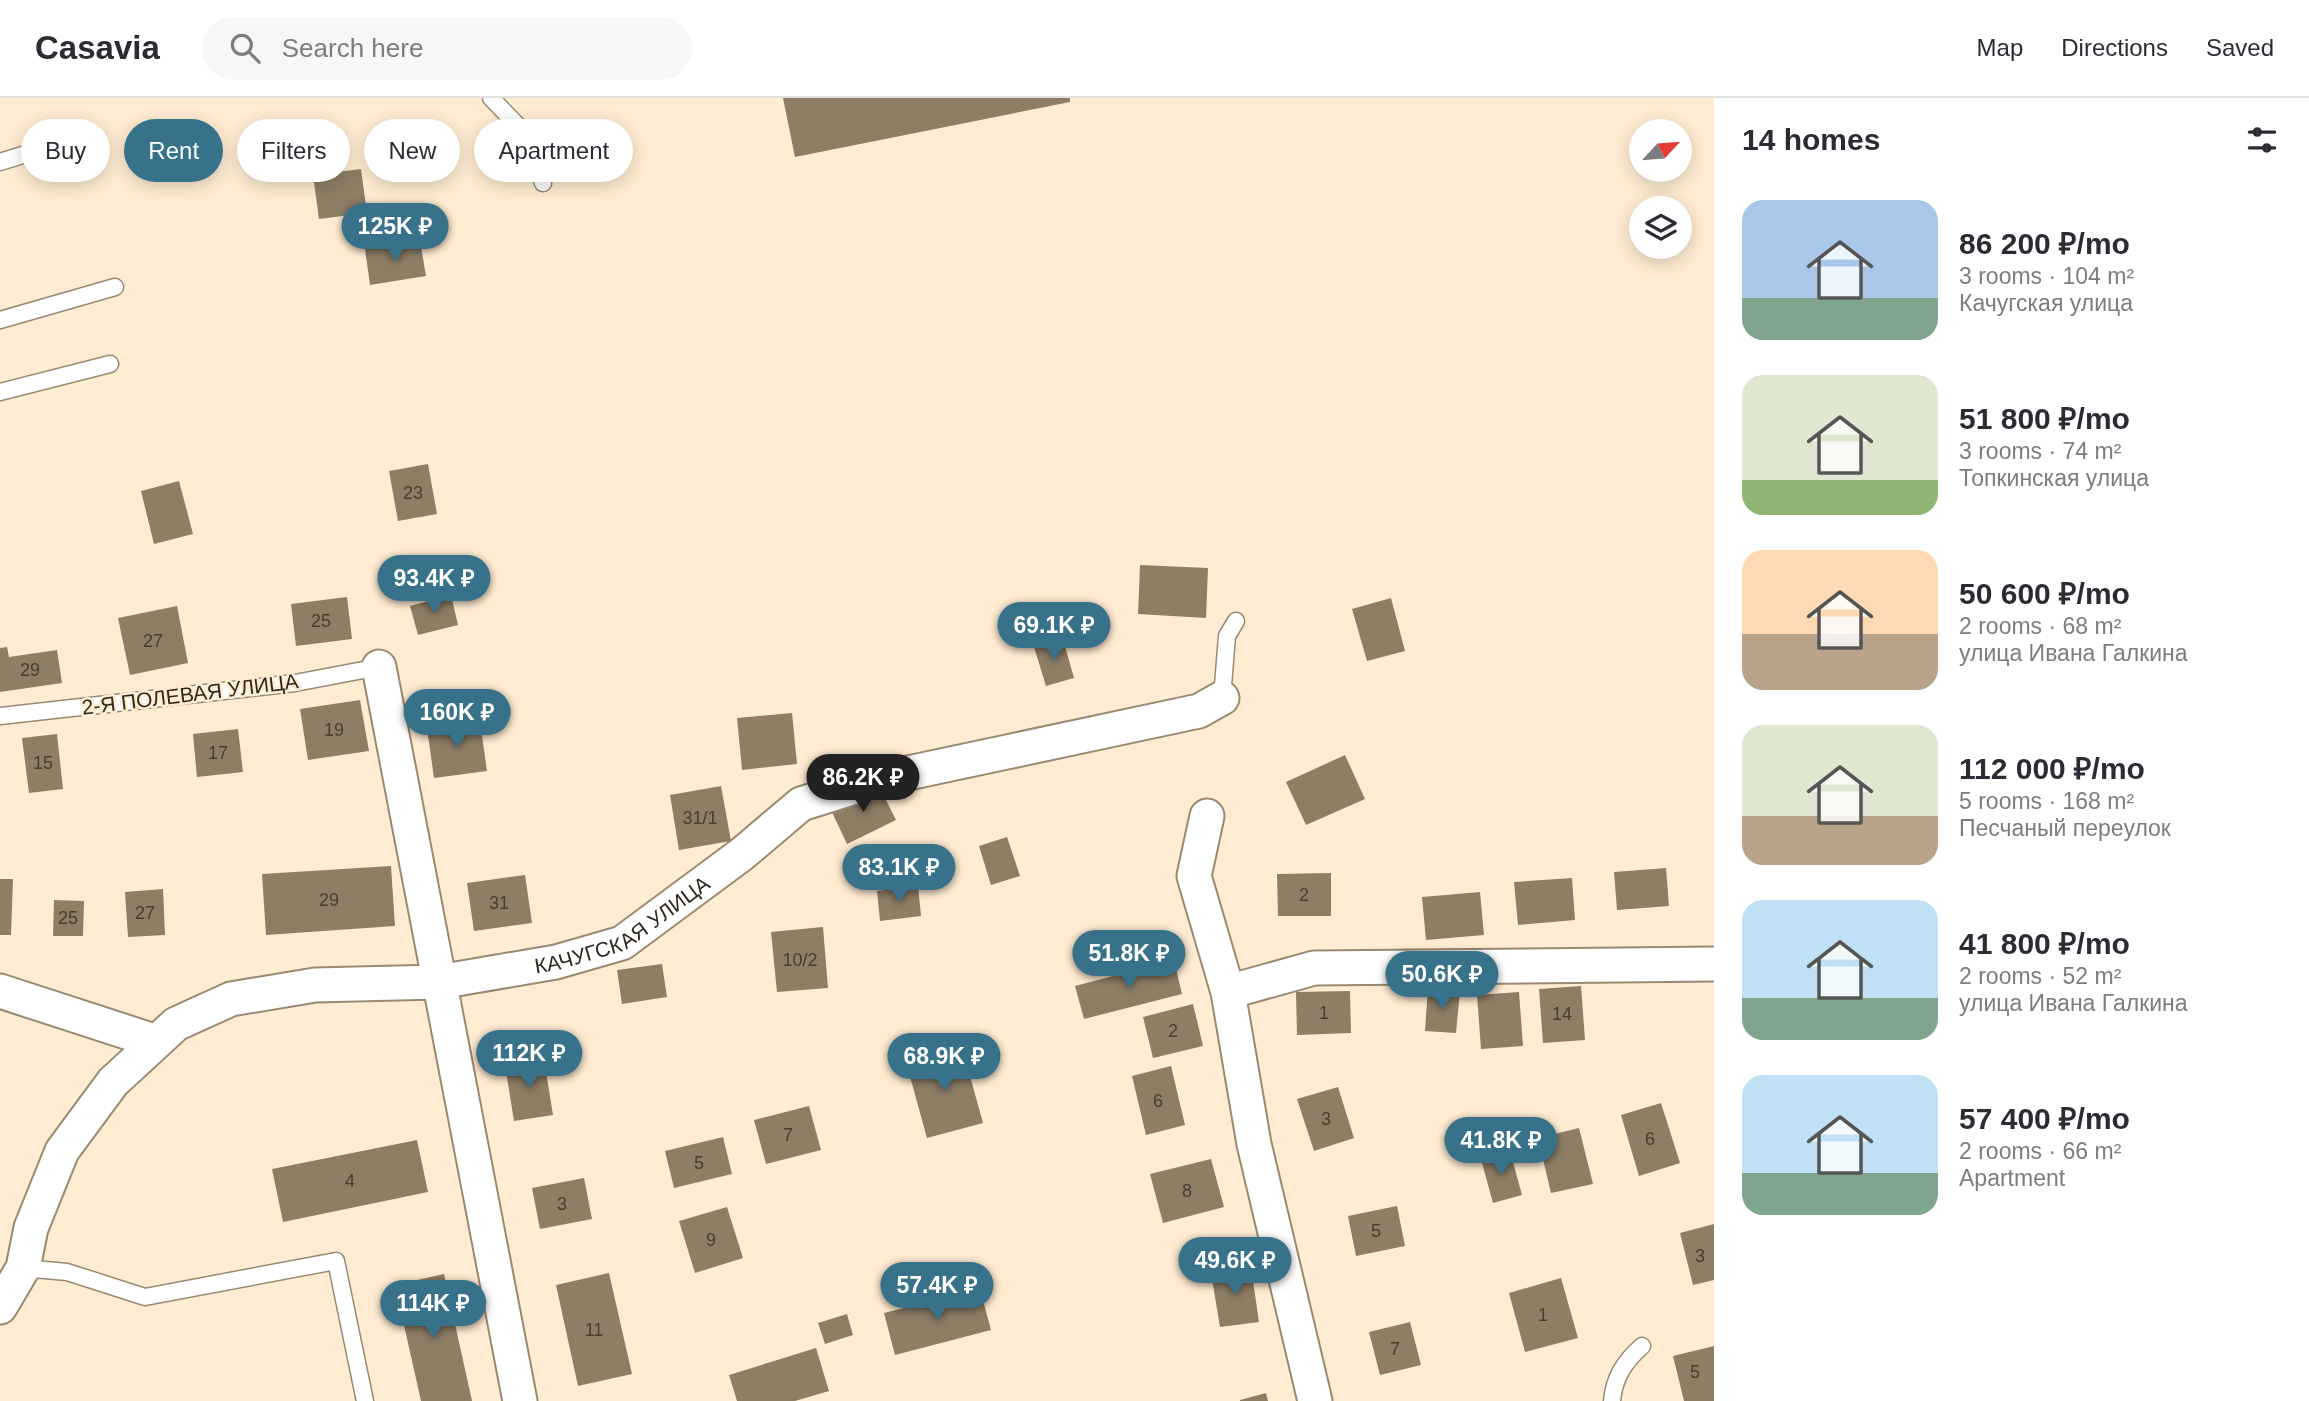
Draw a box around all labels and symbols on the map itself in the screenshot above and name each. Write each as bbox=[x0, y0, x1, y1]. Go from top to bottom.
north arrow bbox=[1629, 119, 1692, 182]
pin: 125K ₽ bbox=[338, 204, 452, 263]
house number: 23 bbox=[403, 483, 423, 503]
pin: 93.4K ₽ bbox=[369, 556, 499, 615]
pin: 69.1K ₽ bbox=[989, 602, 1119, 662]
house number: 25 bbox=[311, 611, 331, 631]
house number: 27 bbox=[143, 631, 163, 651]
house number: 29 bbox=[20, 660, 40, 680]
street label: 2-Я ПОЛЕВАЯ УЛИЦА bbox=[80, 669, 300, 719]
pin: 160K ₽ bbox=[400, 690, 514, 749]
house number: 19 bbox=[324, 720, 344, 740]
house number: 17 bbox=[208, 743, 228, 763]
house number: 15 bbox=[33, 753, 53, 773]
pin: 86.2K ₽ bbox=[798, 754, 928, 814]
house number: 31/1 bbox=[682, 808, 718, 828]
pin: 83.1K ₽ bbox=[834, 844, 964, 904]
street label: КАЧУГСКАЯ УЛИЦА bbox=[533, 871, 714, 977]
house number: 2 bbox=[1299, 885, 1309, 905]
house number: 29 bbox=[319, 890, 339, 910]
house number: 31 bbox=[489, 893, 509, 913]
house number: 27 bbox=[135, 903, 155, 923]
house number: 25 bbox=[58, 908, 78, 928]
pin: 51.8K ₽ bbox=[1064, 930, 1194, 990]
house number: 10/2 bbox=[782, 950, 818, 970]
pin: 50.6K ₽ bbox=[1377, 951, 1507, 1011]
house number: 1 bbox=[1319, 1003, 1329, 1023]
house number: 14 bbox=[1552, 1004, 1572, 1024]
house number: 2 bbox=[1168, 1021, 1178, 1041]
pin: 112K ₽ bbox=[472, 1030, 586, 1090]
pin: 68.9K ₽ bbox=[879, 1034, 1009, 1093]
house number: 6 bbox=[1153, 1091, 1163, 1111]
house number: 3 bbox=[1321, 1109, 1331, 1129]
pin: 41.8K ₽ bbox=[1436, 1118, 1566, 1177]
house number: 7 bbox=[783, 1125, 793, 1145]
house number: 6 bbox=[1645, 1129, 1655, 1149]
house number: 5 bbox=[694, 1153, 704, 1173]
house number: 4 bbox=[345, 1171, 355, 1191]
house number: 8 bbox=[1182, 1181, 1192, 1201]
house number: 3 bbox=[557, 1194, 567, 1214]
house number: 5 bbox=[1371, 1221, 1381, 1241]
house number: 9 bbox=[706, 1230, 716, 1250]
pin: 49.6K ₽ bbox=[1170, 1238, 1300, 1297]
house number: 3 bbox=[1695, 1246, 1705, 1266]
pin: 57.4K ₽ bbox=[872, 1262, 1002, 1322]
pin: 114K ₽ bbox=[376, 1280, 490, 1340]
house number: 1 bbox=[1538, 1305, 1548, 1325]
house number: 11 bbox=[585, 1320, 603, 1340]
house number: 7 bbox=[1390, 1339, 1400, 1359]
house number: 5 bbox=[1690, 1362, 1700, 1382]

